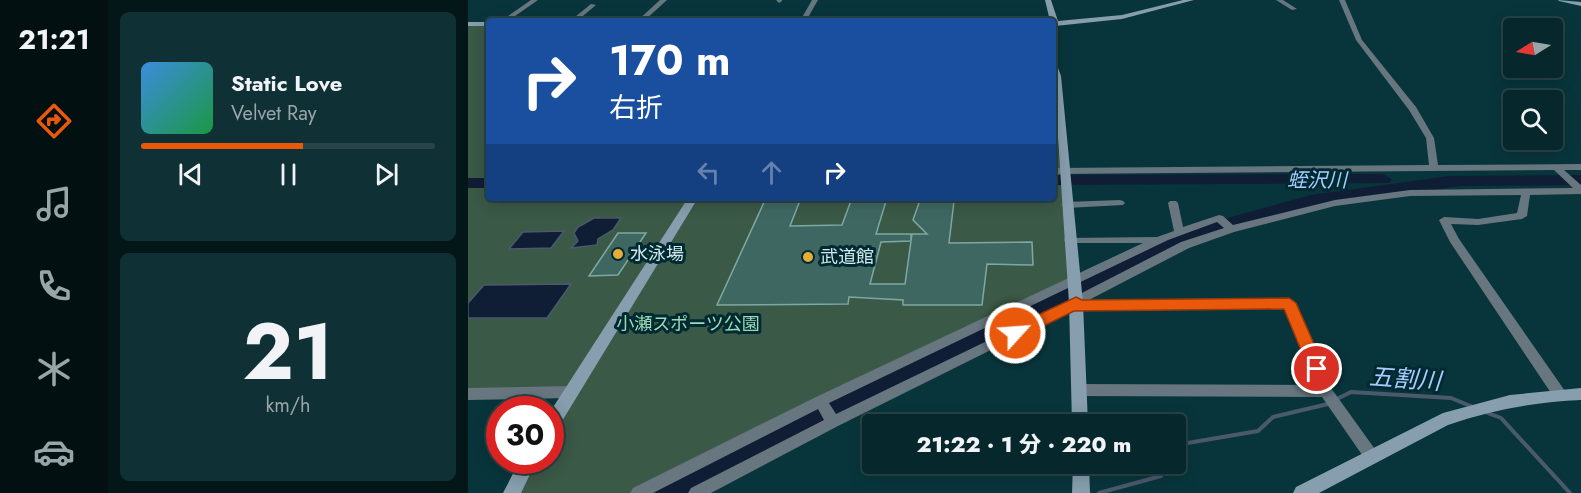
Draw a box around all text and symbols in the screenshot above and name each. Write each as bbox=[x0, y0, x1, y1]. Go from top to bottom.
north arrow bbox=[1503, 18, 1563, 78]
map controls bbox=[1503, 18, 1563, 150]
text: 21:21 bbox=[18, 20, 90, 59]
text: 170 m bbox=[609, 30, 731, 91]
icon: right bbox=[510, 42, 588, 120]
text: Static Love bbox=[231, 67, 342, 99]
text: 右折 bbox=[609, 88, 663, 127]
button: search bbox=[1503, 90, 1563, 150]
text: Velvet Ray bbox=[231, 99, 317, 128]
icon: directions bbox=[33, 100, 75, 142]
icon: left bbox=[692, 156, 725, 189]
icon: ahead bbox=[755, 156, 788, 189]
icon: right bbox=[818, 156, 851, 189]
icon: previous bbox=[174, 158, 207, 191]
icon: pause bbox=[272, 158, 305, 191]
icon: next bbox=[370, 158, 403, 191]
water label: 蛭沢川 bbox=[1287, 166, 1349, 195]
icon: music bbox=[33, 183, 75, 225]
place label: 水泳場 bbox=[630, 241, 684, 267]
place label: 武道館 bbox=[820, 244, 874, 270]
marker: 水泳場 bbox=[611, 247, 625, 261]
marker: 武道館 bbox=[801, 250, 815, 264]
icon: phone bbox=[33, 265, 75, 307]
text: 21 bbox=[243, 296, 333, 408]
position arrow bbox=[983, 301, 1047, 365]
park label: 小瀬スポーツ公園 bbox=[616, 311, 760, 337]
pin bbox=[1291, 343, 1342, 394]
icon: climate bbox=[33, 348, 75, 390]
icon: arrive bbox=[1300, 352, 1333, 385]
water label: 五割川 bbox=[1368, 359, 1445, 399]
text: km/h bbox=[265, 391, 311, 420]
speed limit sign: 30 bbox=[486, 396, 564, 474]
text: 21:22 · 1 分 · 220 m bbox=[917, 428, 1131, 460]
icon: car bbox=[33, 431, 75, 473]

